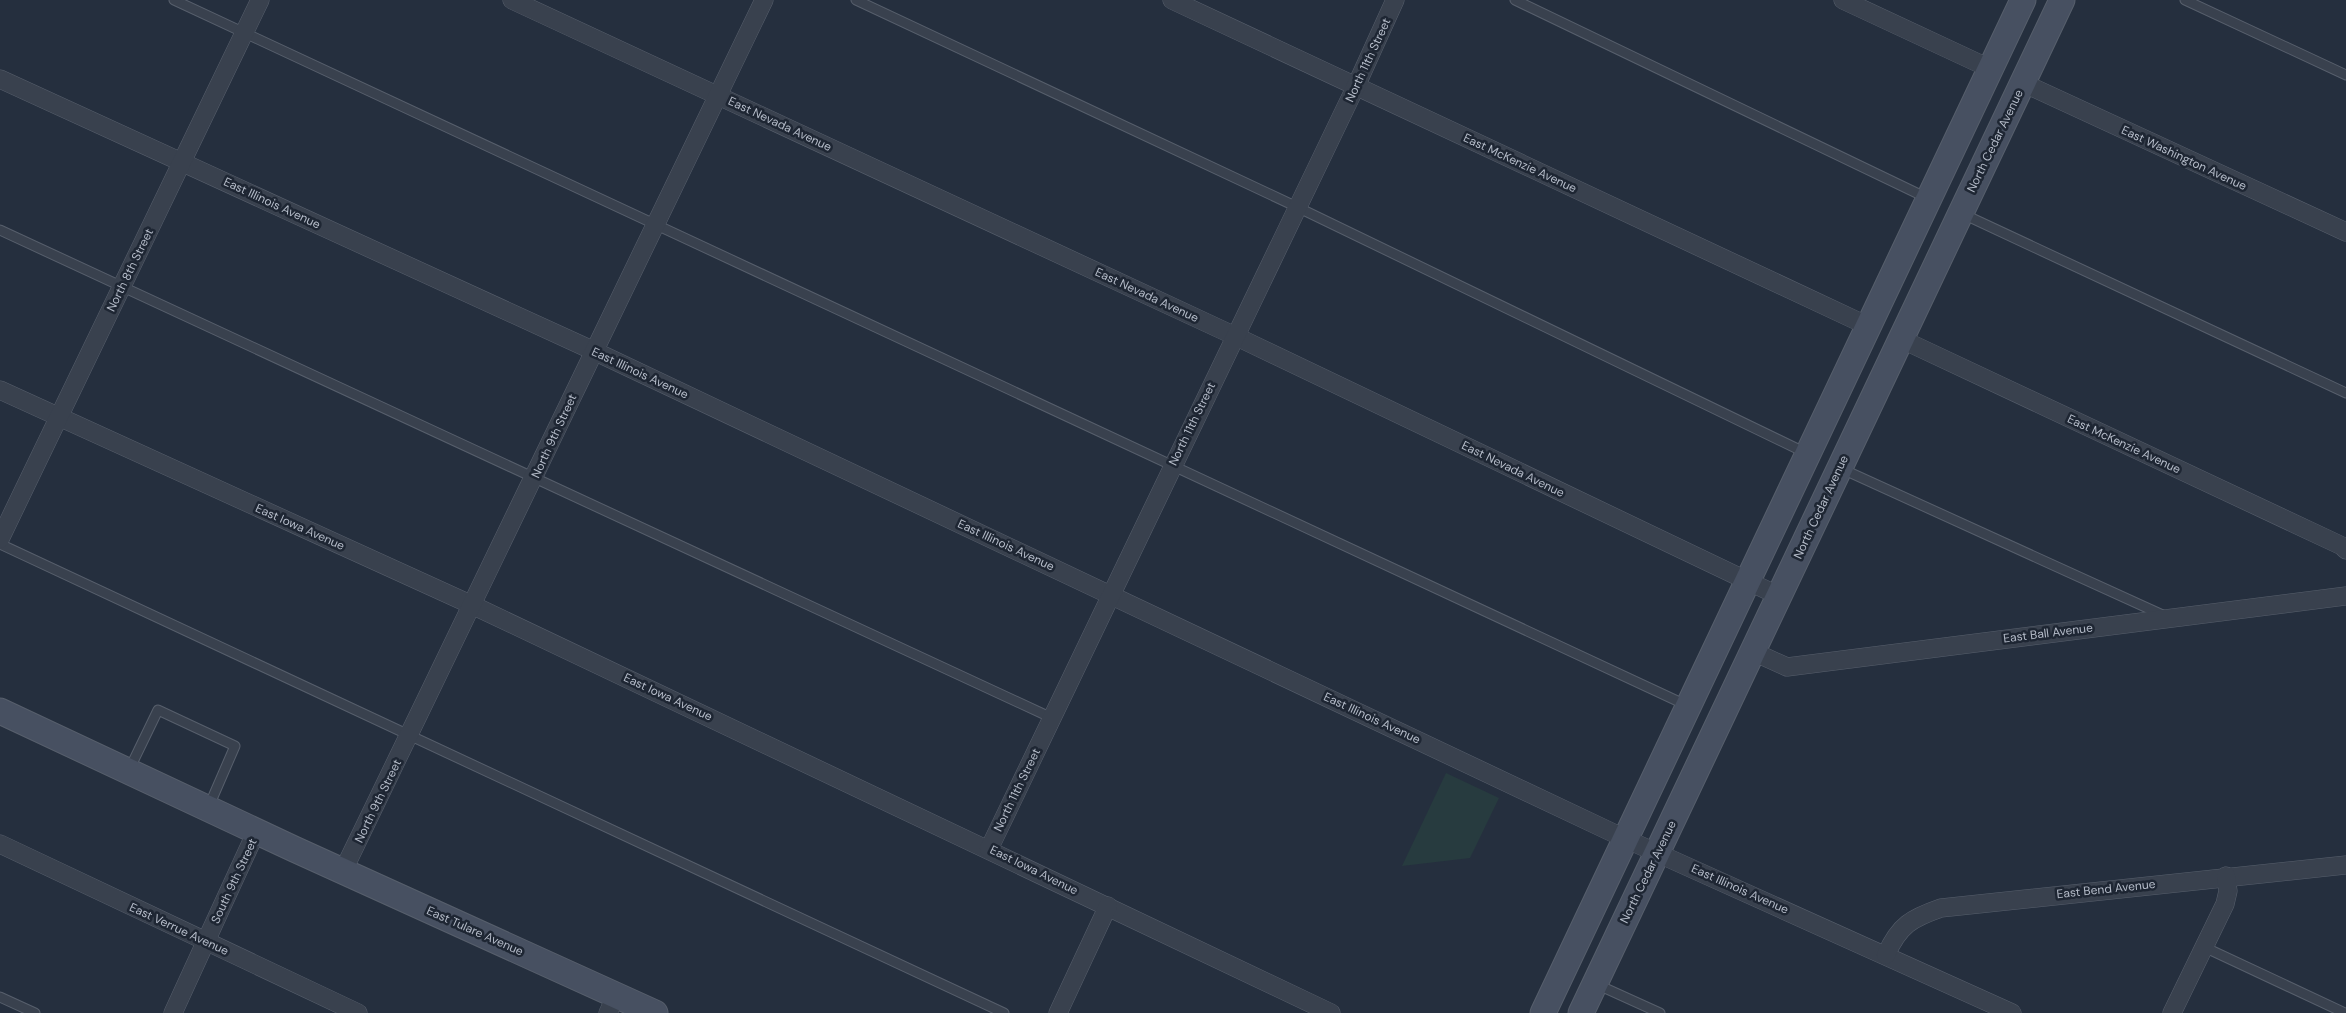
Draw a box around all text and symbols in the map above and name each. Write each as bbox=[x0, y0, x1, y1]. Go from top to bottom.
street label: North 11th Street bbox=[1342, 15, 1395, 105]
street label: North Cedar Avenue bbox=[1963, 87, 2027, 195]
street label: East Nevada Avenue bbox=[726, 93, 834, 155]
street label: East Washington Avenue bbox=[2119, 122, 2249, 194]
street label: East McKenzie Avenue bbox=[1461, 130, 1579, 196]
street label: East Illinois Avenue bbox=[221, 174, 323, 232]
street label: North 8th Street bbox=[103, 225, 157, 314]
street label: East Nevada Avenue bbox=[1093, 264, 1201, 326]
street label: East Illinois Avenue bbox=[589, 344, 691, 402]
street label: North 11th Street bbox=[1165, 379, 1219, 468]
street label: North 9th Street bbox=[528, 391, 581, 481]
street label: East McKenzie Avenue bbox=[2065, 411, 2183, 477]
street label: East Nevada Avenue bbox=[1459, 437, 1567, 501]
street label: North Cedar Avenue bbox=[1790, 452, 1852, 561]
street label: East Iowa Avenue bbox=[253, 500, 347, 554]
street label: East Illinois Avenue bbox=[955, 516, 1057, 574]
street label: East Ball Avenue bbox=[2002, 620, 2094, 646]
street label: East Iowa Avenue bbox=[621, 669, 715, 725]
street label: East Illinois Avenue bbox=[1321, 689, 1423, 747]
street label: North 11th Street bbox=[990, 745, 1044, 834]
street label: North 9th Street bbox=[351, 756, 405, 845]
street label: North Cedar Avenue bbox=[1616, 818, 1680, 926]
street label: South 9th Street bbox=[207, 836, 261, 926]
street label: East Iowa Avenue bbox=[987, 842, 1081, 898]
street label: East Illinois Avenue bbox=[1689, 860, 1791, 918]
street label: East Bend Avenue bbox=[2056, 876, 2156, 902]
street label: East Verrue Avenue bbox=[127, 899, 231, 959]
street label: East Tulare Avenue bbox=[424, 903, 526, 960]

